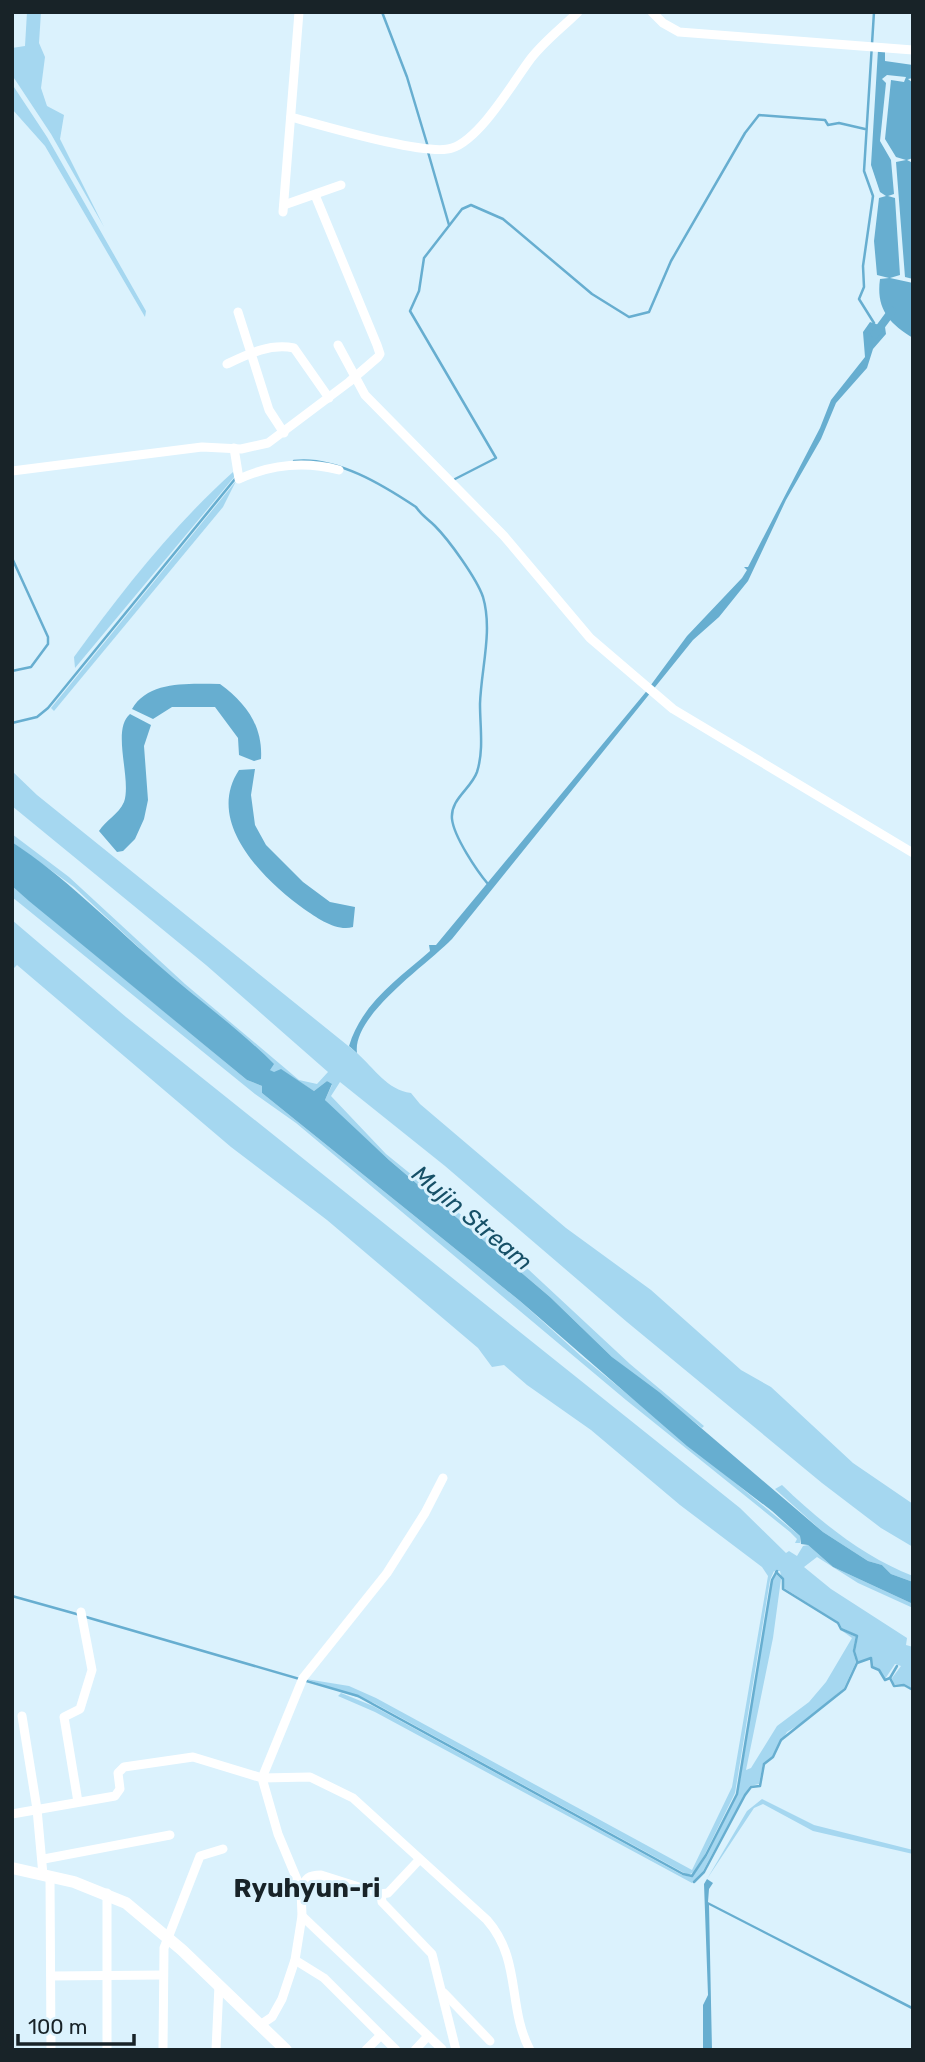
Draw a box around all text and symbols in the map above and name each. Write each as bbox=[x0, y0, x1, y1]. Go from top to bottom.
water label: Mujin Stream bbox=[406, 1160, 538, 1276]
district label: Ryuhyun-ri bbox=[233, 1873, 381, 1904]
scale bar bbox=[18, 2002, 133, 2046]
text: 100 m bbox=[28, 2014, 87, 2039]

